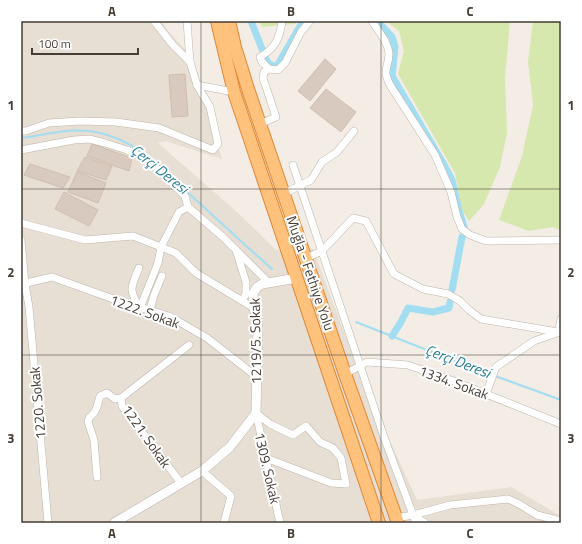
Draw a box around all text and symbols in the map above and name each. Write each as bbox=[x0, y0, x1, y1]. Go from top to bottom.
text: A bbox=[108, 1, 116, 21]
text: B bbox=[287, 1, 295, 21]
text: C bbox=[466, 1, 474, 21]
scale bar bbox=[32, 30, 138, 56]
text: 100 m bbox=[38, 34, 71, 53]
text: 1 bbox=[7, 95, 15, 115]
text: 1 bbox=[567, 95, 575, 115]
water label: Çerçi Deresi bbox=[126, 139, 195, 201]
street label: Muğla - Fethiye Yolu bbox=[282, 213, 340, 333]
text: 2 bbox=[7, 262, 15, 282]
text: 2 bbox=[567, 262, 575, 282]
street label: 1222. Sokak bbox=[107, 289, 183, 333]
street label: 1219/5. Sokak bbox=[244, 297, 266, 384]
water label: Çerçi Deresi bbox=[422, 338, 496, 385]
street label: 1334. Sokak bbox=[416, 360, 492, 404]
street label: 1220. Sokak bbox=[23, 366, 51, 440]
street label: 1221. Sokak bbox=[118, 400, 177, 472]
text: 3 bbox=[7, 428, 15, 448]
text: 3 bbox=[567, 428, 575, 448]
street label: 1309. Sokak bbox=[250, 430, 286, 506]
text: A bbox=[108, 523, 116, 543]
text: B bbox=[287, 523, 295, 543]
text: C bbox=[466, 523, 474, 543]

